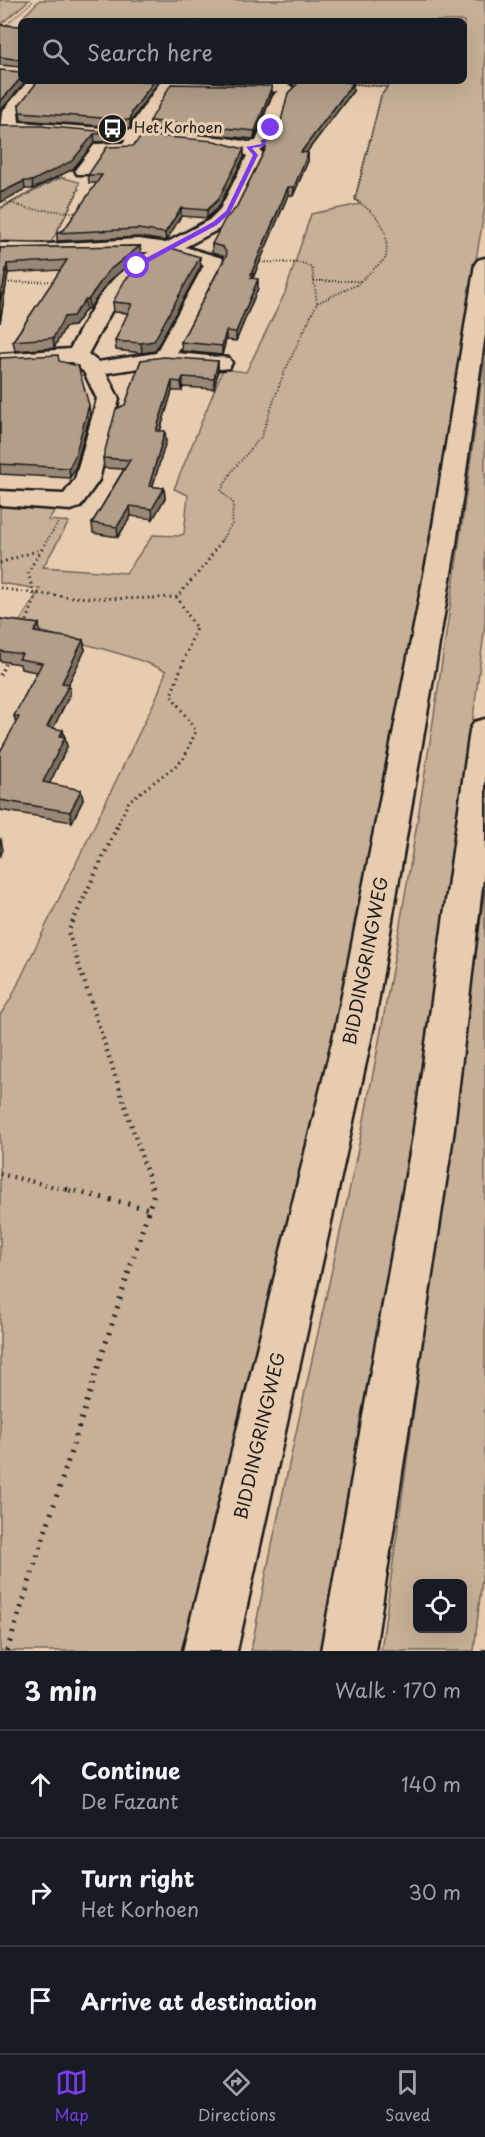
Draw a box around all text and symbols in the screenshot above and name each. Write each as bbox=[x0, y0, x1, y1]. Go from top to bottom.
search box bbox=[18, 18, 467, 84]
icon: search bbox=[39, 35, 72, 68]
text: Search here bbox=[87, 35, 213, 68]
bus stop icon: Het Korhoen bbox=[97, 112, 129, 144]
route end bbox=[257, 114, 283, 140]
place label: Het Korhoen bbox=[134, 115, 223, 138]
route start bbox=[123, 252, 149, 278]
street label: BIDDINGRINGWEG bbox=[335, 874, 394, 1047]
street label: BIDDINGRINGWEG bbox=[226, 1349, 291, 1522]
map controls bbox=[413, 1579, 467, 1633]
button: locate bbox=[413, 1579, 467, 1633]
text: 3 min bbox=[24, 1671, 97, 1710]
text: Walk · 170 m bbox=[335, 1675, 461, 1705]
text: Continue bbox=[81, 1753, 180, 1786]
icon: ahead bbox=[24, 1768, 57, 1801]
text: 140 m bbox=[401, 1769, 461, 1799]
text: De Fazant bbox=[81, 1786, 178, 1816]
text: Turn right bbox=[81, 1861, 194, 1894]
icon: right bbox=[24, 1876, 57, 1909]
text: 30 m bbox=[408, 1877, 461, 1907]
text: Het Korhoen bbox=[81, 1894, 199, 1924]
icon: arrive bbox=[24, 1984, 57, 2017]
text: Arrive at destination bbox=[81, 1984, 317, 2017]
tab: Map bbox=[55, 2066, 89, 2126]
tab: Directions bbox=[198, 2066, 276, 2126]
tab: Saved bbox=[385, 2066, 430, 2126]

